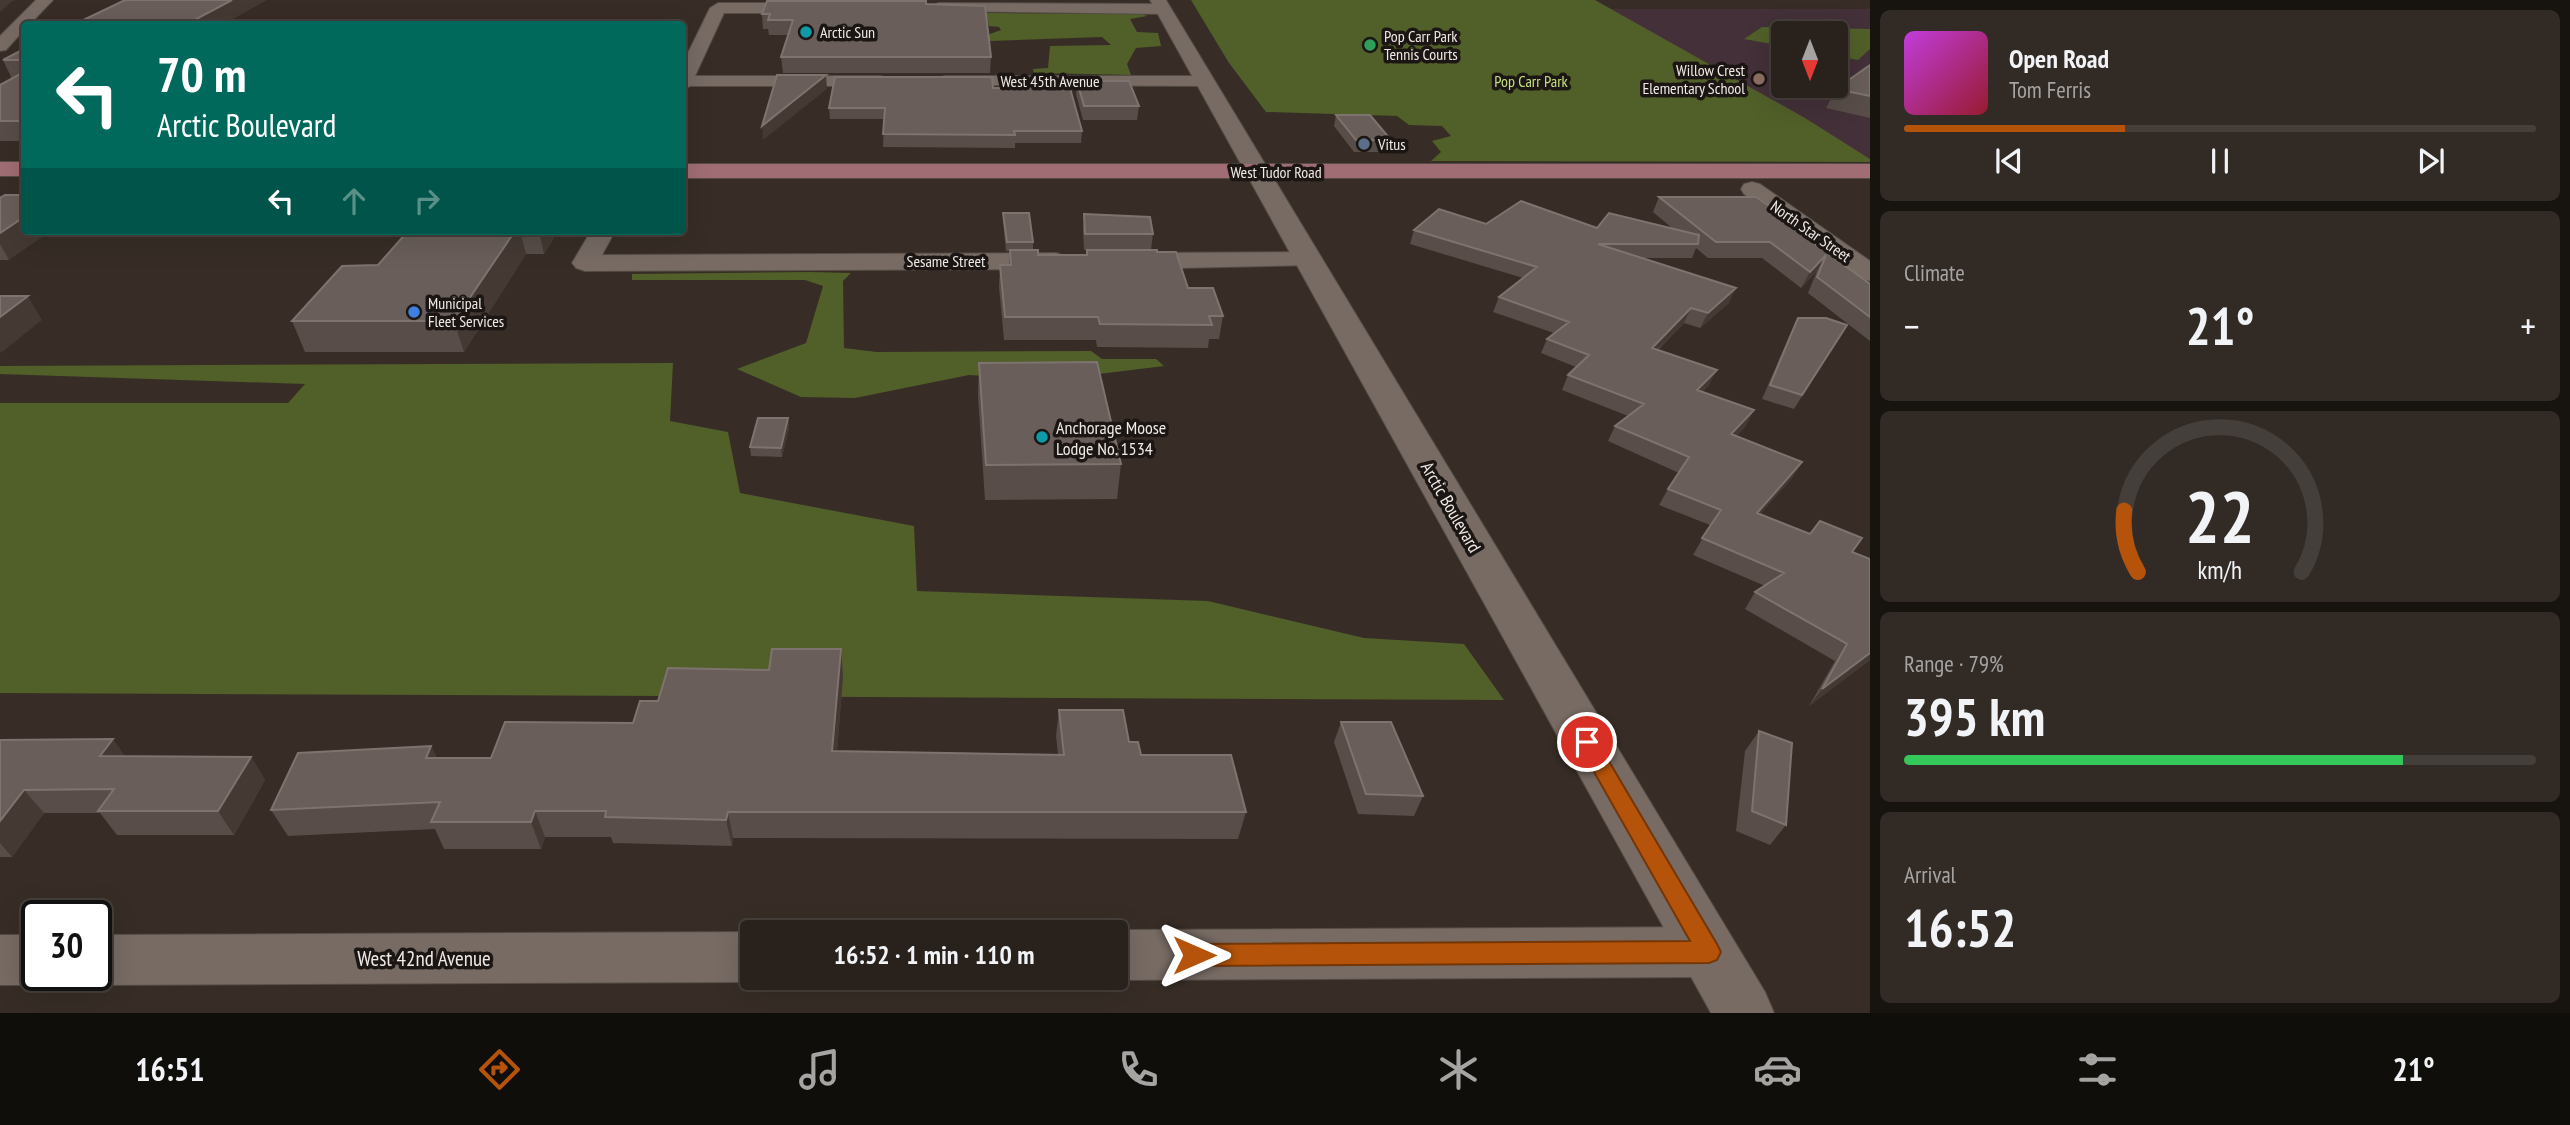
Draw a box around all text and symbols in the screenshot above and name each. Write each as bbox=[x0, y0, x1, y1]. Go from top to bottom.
north arrow bbox=[1771, 21, 1848, 98]
map controls bbox=[1771, 21, 1848, 98]
place label: Arctic Sun bbox=[820, 22, 875, 42]
marker: Arctic Sun bbox=[798, 24, 814, 40]
place label: Pop Carr Park Tennis Courts bbox=[1384, 26, 1458, 64]
marker: Pop Carr Park Tennis Courts bbox=[1362, 37, 1378, 53]
text: 70 m bbox=[157, 42, 246, 106]
text: Open Road bbox=[2009, 42, 2109, 75]
icon: left bbox=[42, 49, 133, 140]
place label: Willow Crest Elementary School bbox=[1642, 60, 1746, 98]
street label: West 45th Avenue bbox=[1000, 71, 1100, 91]
park label: Pop Carr Park bbox=[1494, 71, 1569, 91]
marker: Willow Crest Elementary School bbox=[1751, 71, 1767, 87]
text: Tom Ferris bbox=[2009, 75, 2091, 104]
text: Arctic Boulevard bbox=[157, 104, 336, 146]
place label: Vitus bbox=[1377, 134, 1406, 154]
marker: Vitus bbox=[1356, 136, 1372, 152]
icon: previous bbox=[1990, 142, 2028, 180]
icon: pause bbox=[2201, 142, 2239, 180]
icon: next bbox=[2412, 142, 2450, 180]
street label: West Tudor Road bbox=[1230, 162, 1322, 182]
icon: left bbox=[262, 182, 300, 220]
icon: ahead bbox=[335, 182, 373, 220]
icon: right bbox=[408, 182, 446, 220]
street label: North Star Street bbox=[1767, 196, 1856, 266]
street label: Sesame Street bbox=[907, 251, 986, 271]
text: Climate bbox=[1904, 258, 1965, 287]
text: 21° bbox=[2186, 292, 2254, 359]
place label: Municipal Fleet Services bbox=[428, 293, 504, 331]
text: − bbox=[1904, 301, 1920, 350]
text: + bbox=[2520, 301, 2536, 350]
marker: Municipal Fleet Services bbox=[406, 304, 422, 320]
place label: Anchorage Moose Lodge No. 1534 bbox=[1056, 416, 1166, 460]
marker: Anchorage Moose Lodge No. 1534 bbox=[1034, 429, 1050, 445]
street label: Arctic Boulevard bbox=[1416, 458, 1486, 556]
text: 22 bbox=[2185, 469, 2255, 563]
text: km/h bbox=[2198, 554, 2242, 586]
text: Range · 79% bbox=[1904, 649, 2004, 678]
text: 395 km bbox=[1904, 683, 2045, 750]
pin bbox=[1557, 712, 1617, 772]
icon: arrive bbox=[1568, 723, 1606, 761]
text: Arrival bbox=[1904, 860, 1956, 889]
text: 16:52 bbox=[1904, 894, 2016, 961]
speed limit sign: 30 bbox=[21, 900, 112, 991]
position arrow bbox=[1157, 918, 1231, 992]
text: 16:52 · 1 min · 110 m bbox=[834, 938, 1034, 971]
street label: West 42nd Avenue bbox=[357, 945, 491, 972]
icon: directions bbox=[475, 1045, 524, 1094]
icon: music bbox=[795, 1045, 844, 1094]
icon: phone bbox=[1114, 1045, 1163, 1094]
icon: climate bbox=[1434, 1045, 1483, 1094]
icon: car bbox=[1753, 1045, 1802, 1094]
icon: filters bbox=[2073, 1045, 2122, 1094]
text: 16:51 bbox=[135, 1048, 205, 1090]
text: 21° bbox=[2392, 1048, 2435, 1090]

